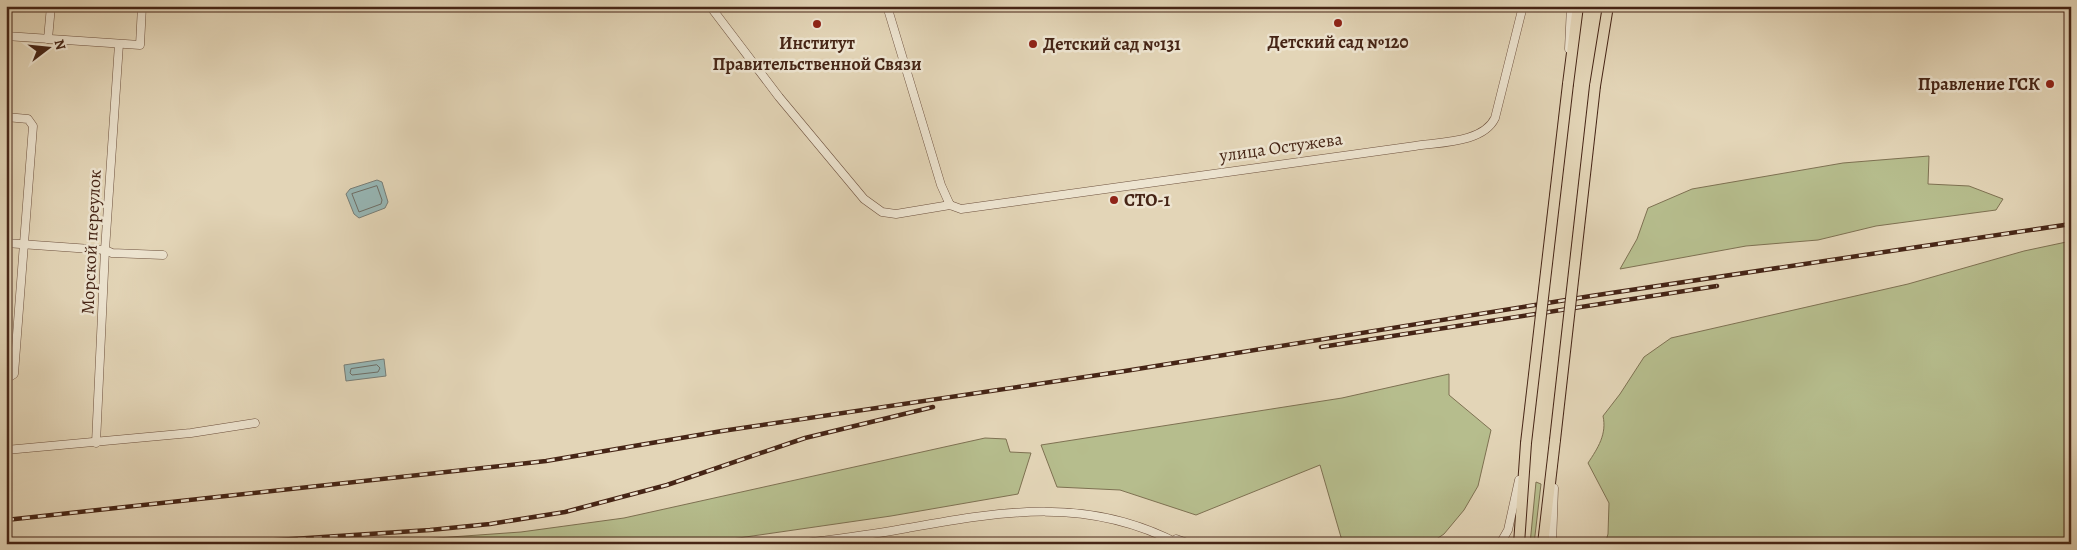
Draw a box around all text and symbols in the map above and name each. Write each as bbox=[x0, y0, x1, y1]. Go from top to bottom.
marker: Детский сад №120 bbox=[1332, 17, 1344, 29]
marker: Институт Правительственной Связи bbox=[811, 18, 823, 30]
north arrow bbox=[22, 22, 72, 72]
place label: Детский сад №120 bbox=[1267, 30, 1409, 54]
place label: Институт Правительственной Связи bbox=[712, 31, 922, 76]
place label: Детский сад №131 bbox=[1043, 32, 1181, 56]
text: N bbox=[49, 37, 71, 52]
marker: Детский сад №131 bbox=[1027, 38, 1039, 50]
place label: Правление ГСК bbox=[1918, 72, 2040, 96]
marker: Правление ГСК bbox=[2044, 78, 2056, 90]
street label: улица Остужева bbox=[1217, 126, 1345, 168]
street label: Морской переулок bbox=[75, 169, 107, 315]
place label: СТО-1 bbox=[1124, 188, 1171, 212]
marker: СТО-1 bbox=[1108, 194, 1120, 206]

